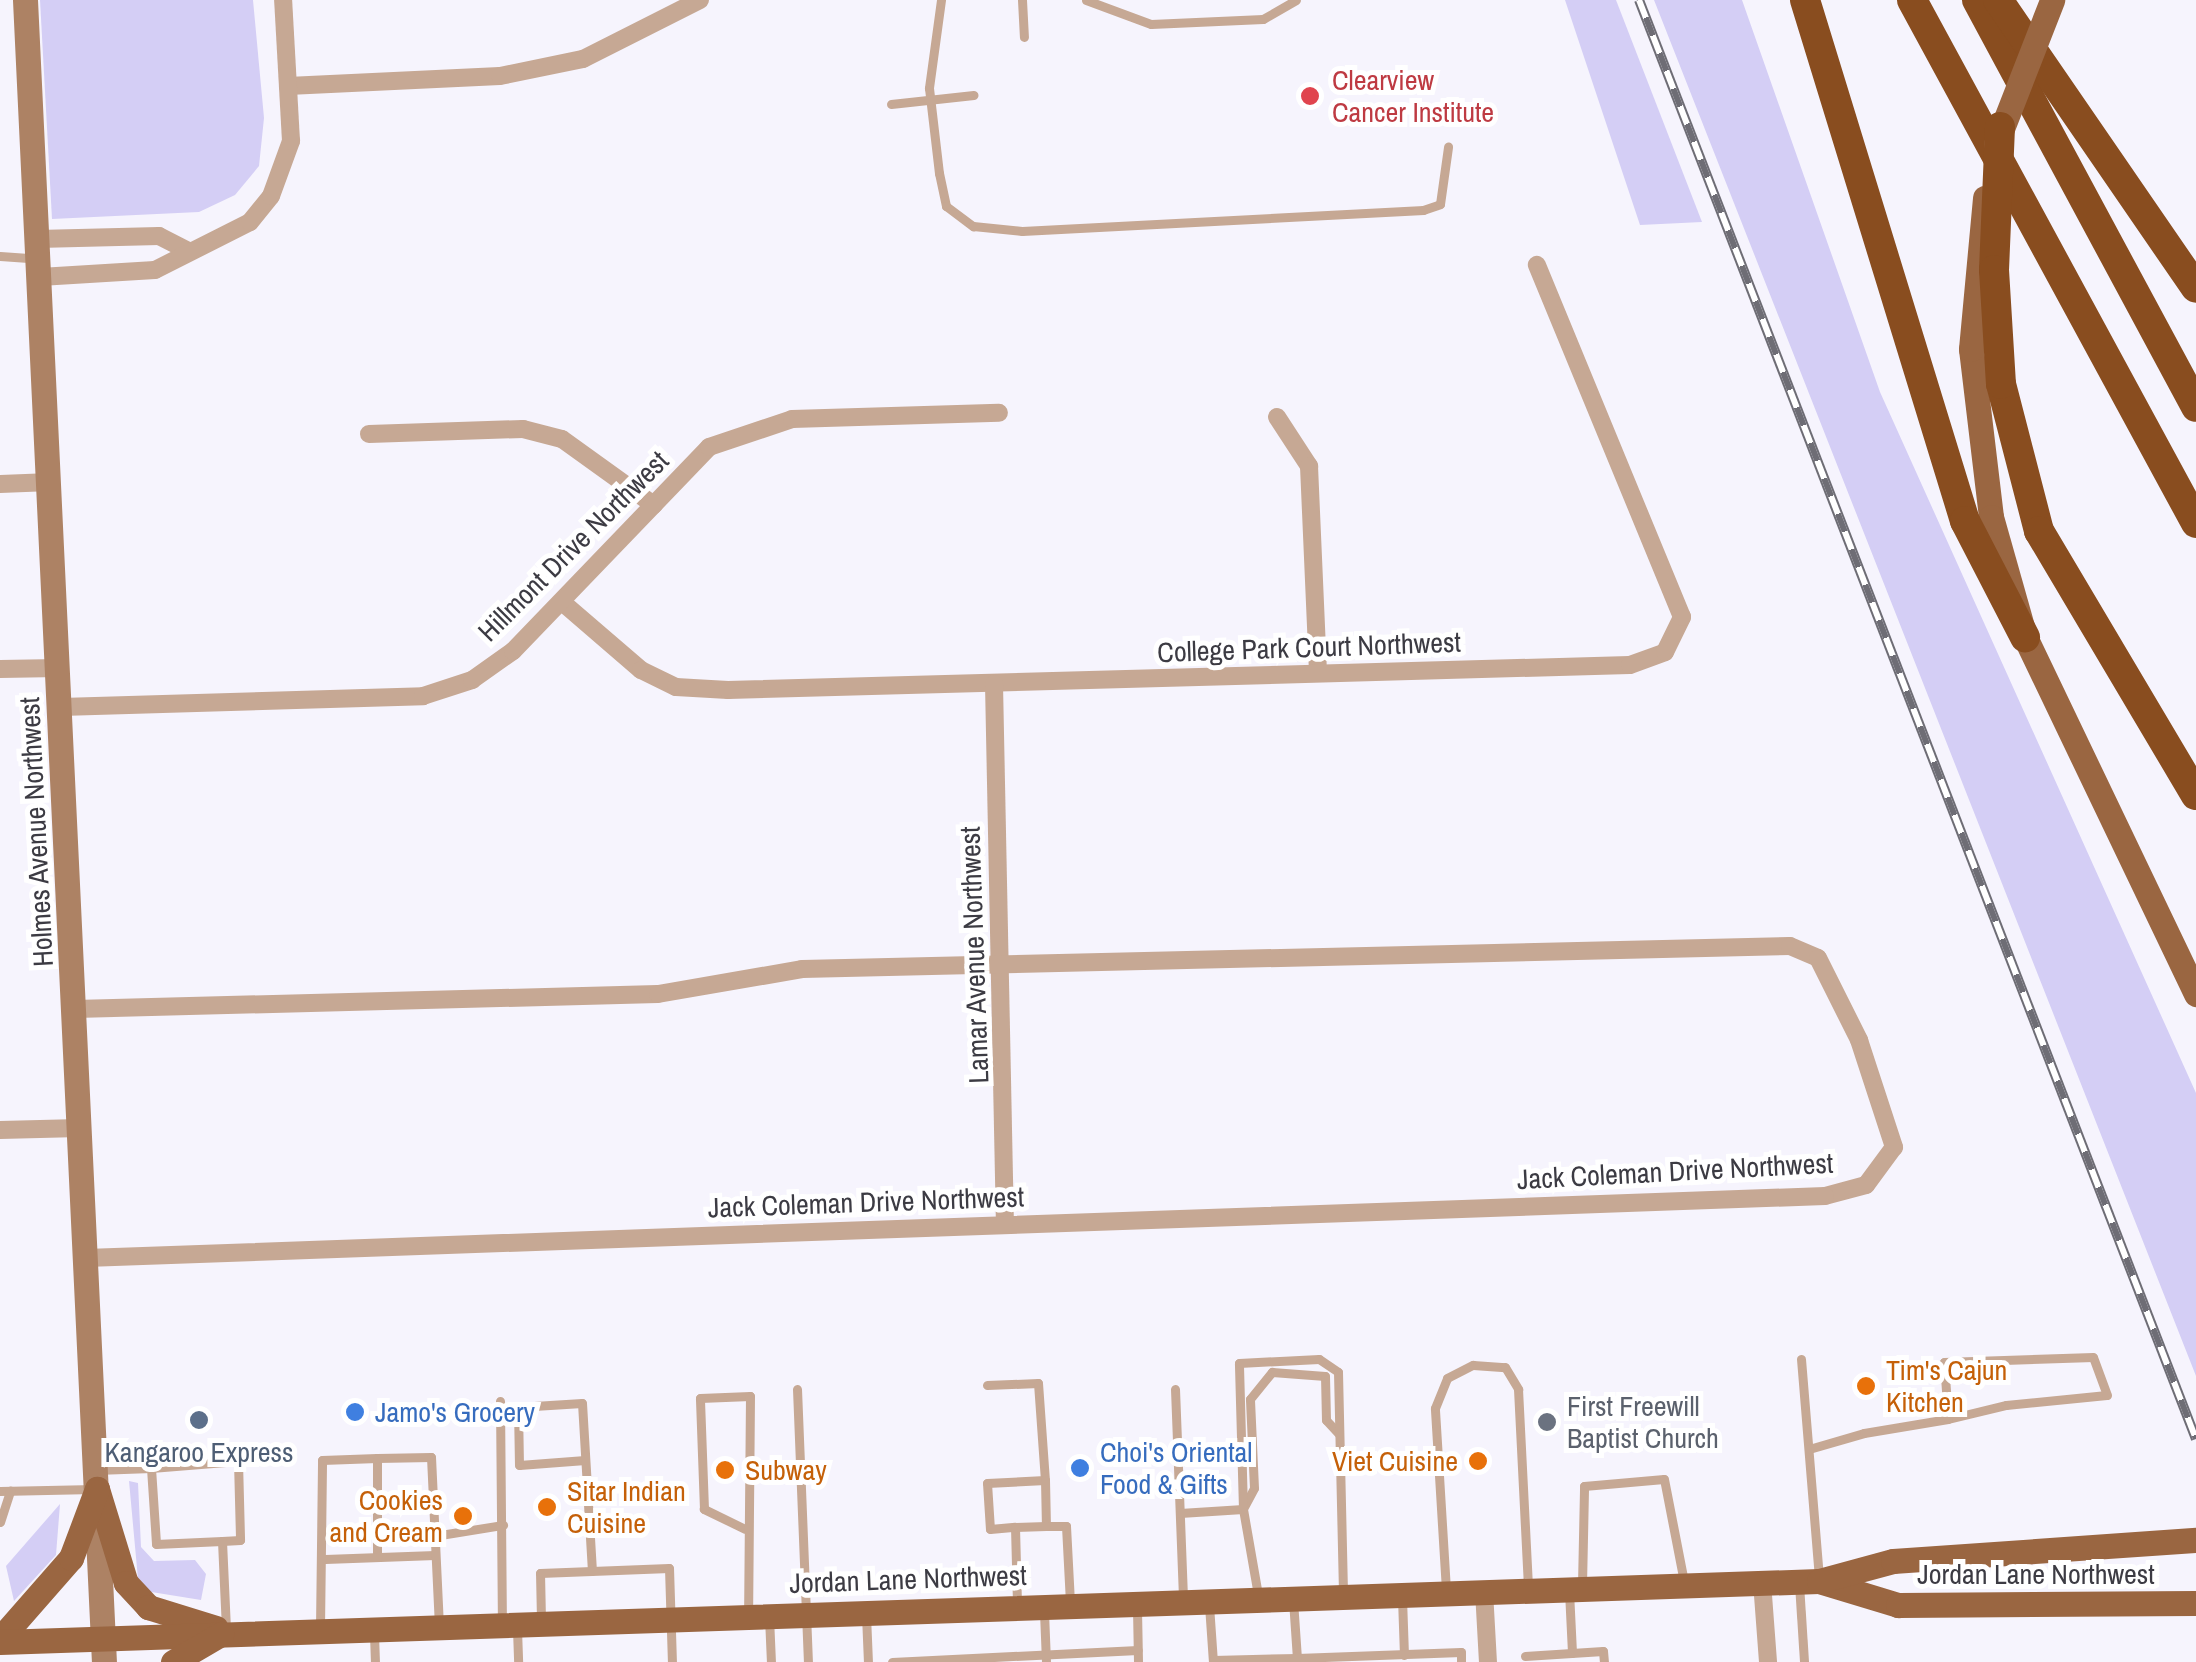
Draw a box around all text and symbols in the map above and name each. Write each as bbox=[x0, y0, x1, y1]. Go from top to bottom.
place label: Clearview Cancer Institute bbox=[1332, 63, 1494, 129]
marker: Clearview Cancer Institute bbox=[1297, 83, 1323, 109]
street label: Hillmont Drive Northwest bbox=[471, 444, 675, 648]
street label: College Park Court Northwest bbox=[1157, 625, 1461, 669]
street label: Holmes Avenue Northwest bbox=[12, 696, 60, 968]
street label: Lamar Avenue Northwest bbox=[953, 825, 995, 1085]
street label: Jack Coleman Drive Northwest bbox=[1516, 1146, 1834, 1196]
street label: Jack Coleman Drive Northwest bbox=[707, 1180, 1025, 1224]
place label: Tim's Cajun Kitchen bbox=[1886, 1353, 2007, 1419]
marker: Tim's Cajun Kitchen bbox=[1855, 1375, 1877, 1397]
place label: First Freewill Baptist Church bbox=[1567, 1389, 1719, 1455]
place label: Jamo's Grocery bbox=[375, 1395, 535, 1429]
marker: Jamo's Grocery bbox=[344, 1401, 366, 1423]
marker: Kangaroo Express bbox=[188, 1409, 210, 1431]
marker: First Freewill Baptist Church bbox=[1536, 1411, 1558, 1433]
place label: Kangaroo Express bbox=[105, 1435, 293, 1469]
place label: Choi's Oriental Food & Gifts bbox=[1100, 1435, 1252, 1501]
place label: Viet Cuisine bbox=[1332, 1444, 1458, 1478]
marker: Viet Cuisine bbox=[1467, 1450, 1489, 1472]
place label: Subway bbox=[745, 1453, 827, 1487]
marker: Choi's Oriental Food & Gifts bbox=[1069, 1457, 1091, 1479]
marker: Subway bbox=[714, 1459, 736, 1481]
place label: Sitar Indian Cuisine bbox=[567, 1474, 686, 1540]
place label: Cookies and Cream bbox=[329, 1483, 443, 1549]
marker: Sitar Indian Cuisine bbox=[536, 1496, 558, 1518]
marker: Cookies and Cream bbox=[452, 1505, 474, 1527]
street label: Jordan Lane Northwest bbox=[1917, 1557, 2155, 1591]
street label: Jordan Lane Northwest bbox=[789, 1558, 1027, 1600]

